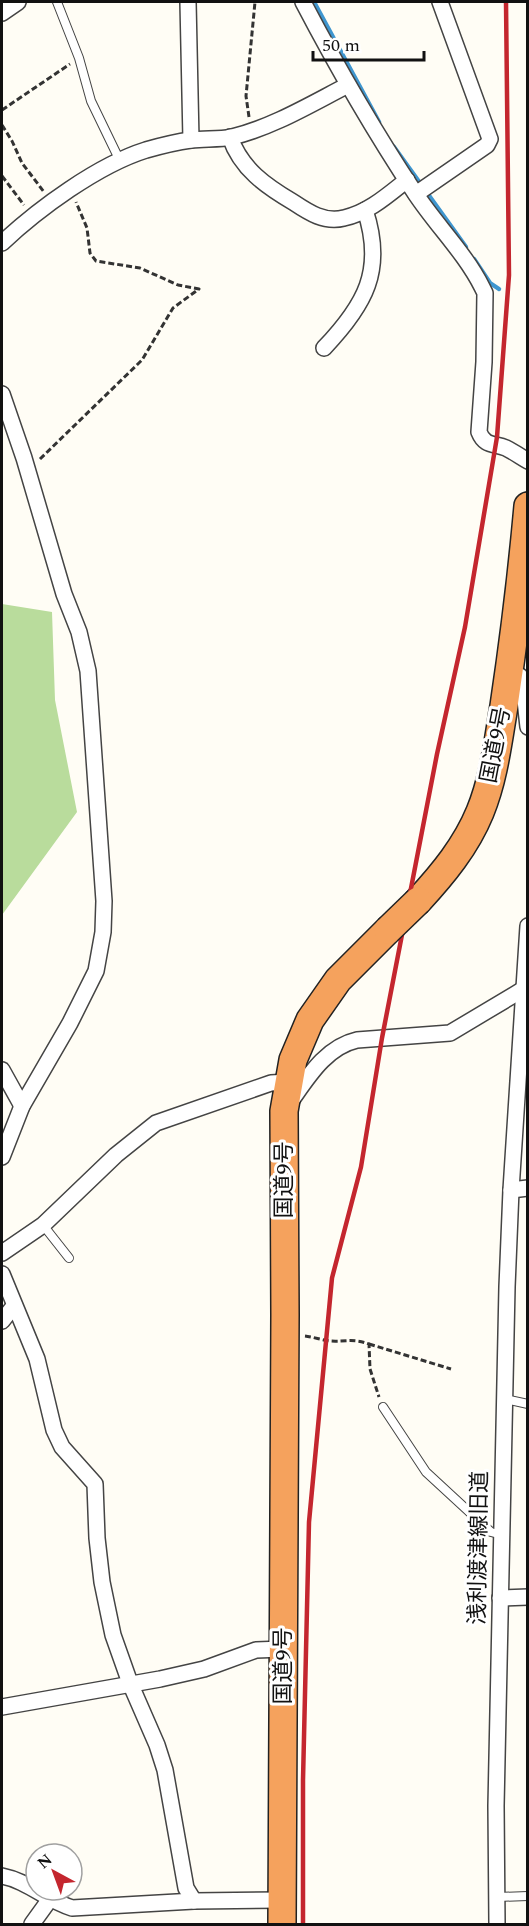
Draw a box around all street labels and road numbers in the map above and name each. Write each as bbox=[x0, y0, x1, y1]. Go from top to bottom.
street label: 国道9号 bbox=[472, 704, 520, 786]
street label: 国道9号 bbox=[268, 1141, 301, 1219]
street label: 浅利渡津線旧道 bbox=[461, 1471, 497, 1625]
street label: 国道9号 bbox=[267, 1627, 300, 1705]

